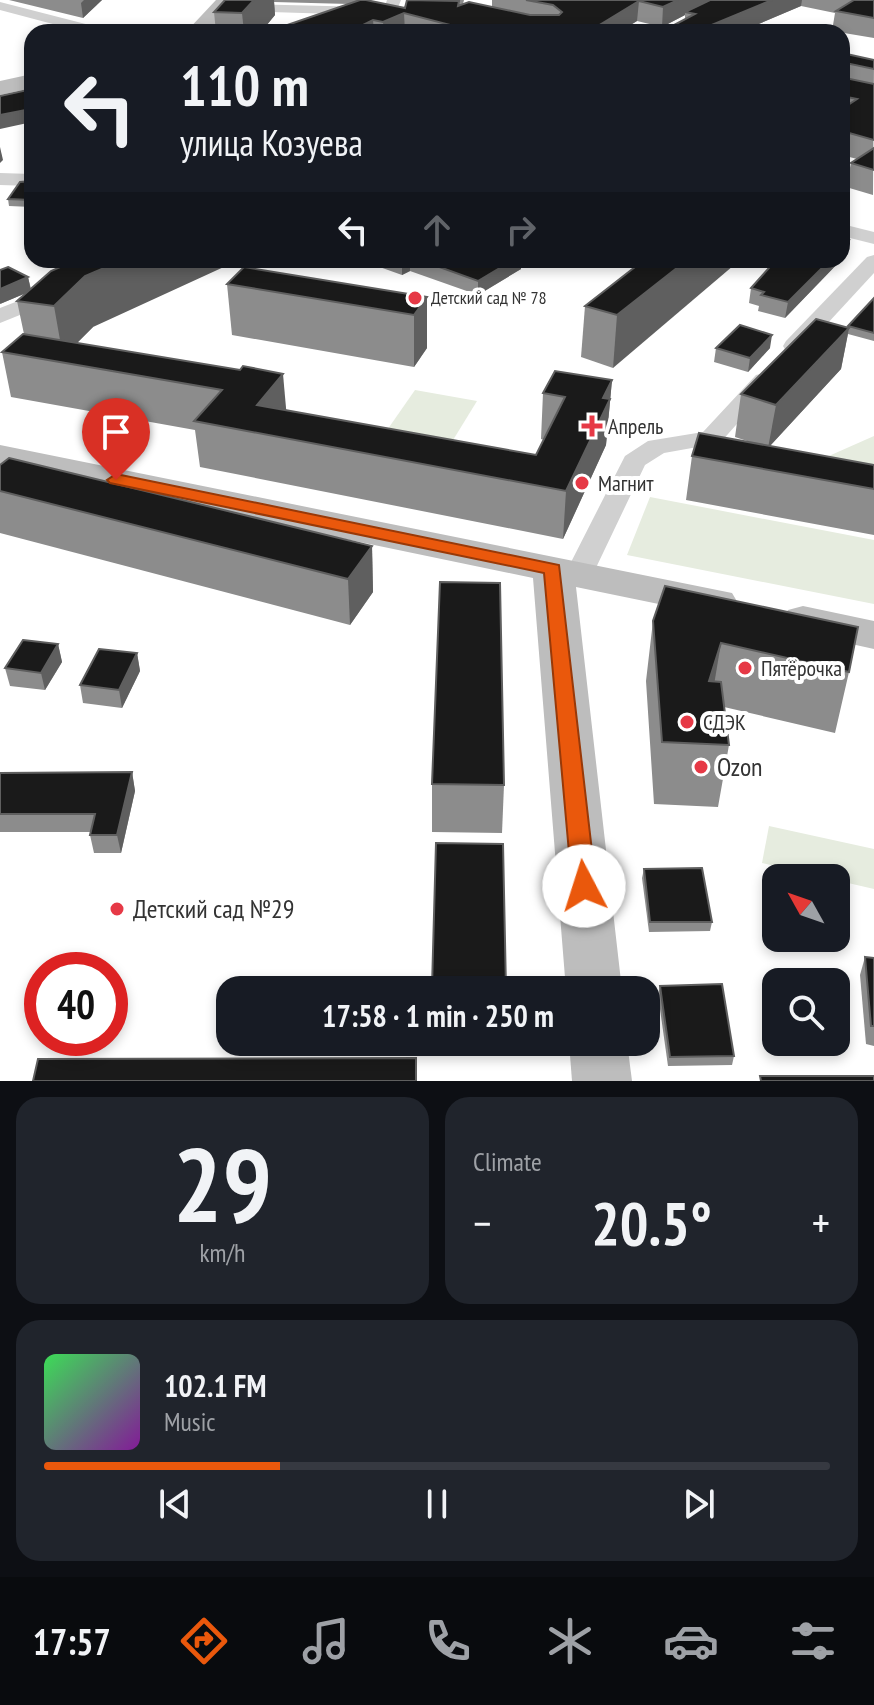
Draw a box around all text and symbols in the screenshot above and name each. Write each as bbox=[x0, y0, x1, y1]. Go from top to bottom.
text: 110 m bbox=[180, 49, 309, 121]
icon: left bbox=[48, 56, 152, 160]
text: улица Козуева bbox=[180, 119, 363, 166]
icon: left bbox=[331, 208, 375, 252]
icon: ahead bbox=[415, 208, 459, 252]
icon: right bbox=[499, 208, 543, 252]
place label: Детский сад № 78 bbox=[431, 286, 547, 309]
marker: Детский сад № 78 bbox=[406, 289, 424, 307]
pin bbox=[82, 398, 150, 480]
icon: arrive bbox=[94, 410, 138, 454]
place label: Апрель bbox=[608, 412, 663, 440]
marker: Апрель bbox=[583, 417, 601, 435]
place label: Магнит bbox=[598, 469, 655, 497]
marker: Магнит bbox=[573, 474, 591, 492]
place label: Пятёрочка bbox=[761, 654, 842, 682]
marker: Пятёрочка bbox=[736, 659, 754, 677]
place label: СДЭК bbox=[703, 708, 746, 736]
marker: СДЭК bbox=[678, 713, 696, 731]
place label: Ozon bbox=[717, 750, 763, 783]
marker: Ozon bbox=[692, 758, 710, 776]
position arrow bbox=[542, 844, 626, 928]
north arrow bbox=[762, 864, 850, 952]
map controls bbox=[762, 864, 850, 1056]
place label: Детский сад №29 bbox=[133, 892, 295, 925]
marker: Детский сад №29 bbox=[108, 900, 126, 918]
speed limit sign: 40 bbox=[24, 952, 128, 1056]
button: search bbox=[762, 968, 850, 1056]
text: 17:58 · 1 min · 250 m bbox=[322, 996, 554, 1035]
text: 29 bbox=[173, 1116, 272, 1251]
text: Climate bbox=[473, 1145, 542, 1178]
text: 20.5° bbox=[591, 1184, 712, 1262]
text: − bbox=[473, 1194, 491, 1251]
text: + bbox=[812, 1194, 830, 1251]
text: km/h bbox=[199, 1236, 246, 1269]
text: 102.1 FM bbox=[164, 1366, 266, 1405]
text: Music bbox=[164, 1405, 216, 1438]
icon: previous bbox=[153, 1482, 197, 1526]
icon: pause bbox=[415, 1482, 459, 1526]
icon: next bbox=[677, 1482, 721, 1526]
icon: directions bbox=[176, 1613, 232, 1669]
icon: music bbox=[298, 1613, 354, 1669]
icon: phone bbox=[420, 1613, 476, 1669]
icon: climate bbox=[542, 1613, 598, 1669]
icon: car bbox=[663, 1613, 719, 1669]
icon: filters bbox=[785, 1613, 841, 1669]
text: 17:57 bbox=[33, 1618, 111, 1665]

